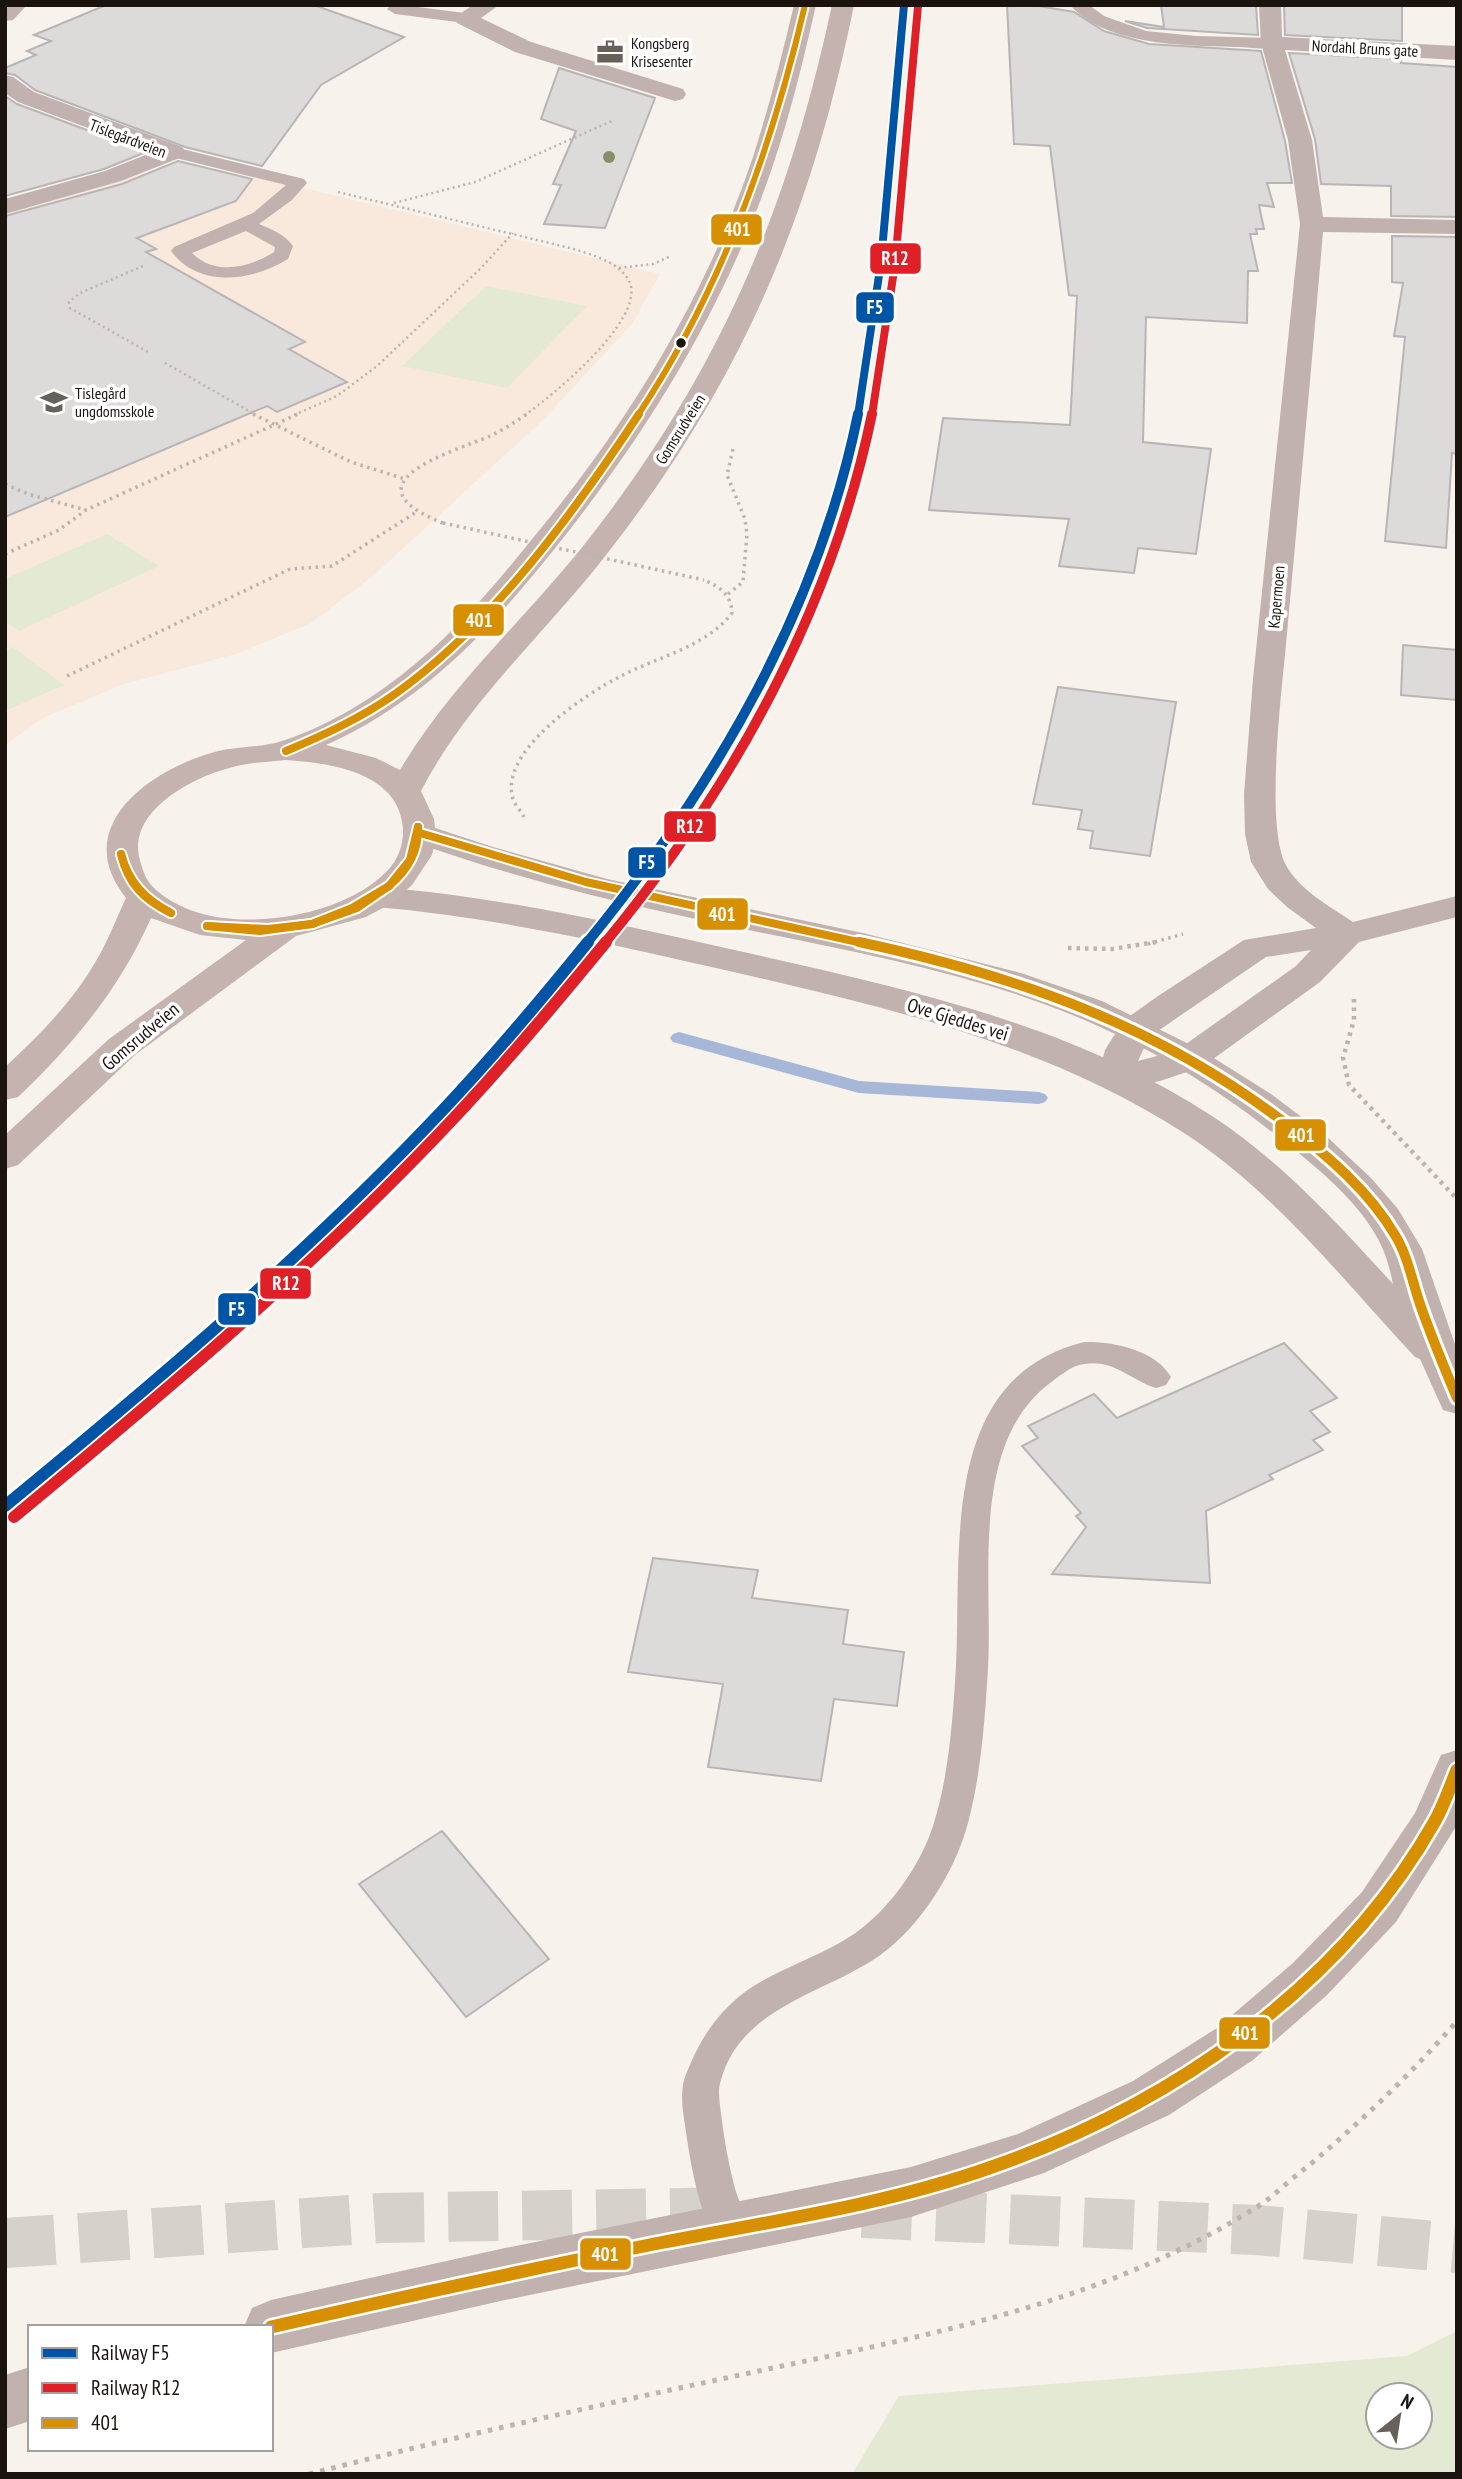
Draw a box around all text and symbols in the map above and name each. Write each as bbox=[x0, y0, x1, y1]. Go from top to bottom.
place label: Kongsberg Krisesenter bbox=[631, 33, 693, 71]
street label: Nordahl Bruns gate bbox=[1311, 35, 1419, 61]
office icon: Kongsberg Krisesenter bbox=[595, 37, 625, 67]
street label: Tislegårdveien bbox=[87, 114, 169, 162]
line badge: 401 bbox=[710, 213, 763, 246]
text: 401 bbox=[723, 217, 751, 241]
line badge: R12 bbox=[869, 242, 922, 275]
text: R12 bbox=[881, 246, 909, 270]
line badge: F5 bbox=[855, 291, 895, 324]
text: F5 bbox=[866, 295, 884, 319]
unlabelled marker bbox=[674, 336, 688, 350]
place label: Tislegård ungdomsskole bbox=[75, 383, 154, 421]
school or university icon: Tislegård ungdomsskole bbox=[39, 387, 69, 417]
street label: Gomsrudveien bbox=[651, 390, 709, 468]
street label: Kapermoen bbox=[1263, 565, 1289, 629]
line badge: 401 bbox=[452, 603, 505, 637]
text: 401 bbox=[465, 608, 493, 632]
line badge: R12 bbox=[663, 810, 717, 843]
text: R12 bbox=[676, 814, 704, 838]
line badge: F5 bbox=[627, 846, 667, 879]
text: F5 bbox=[638, 850, 656, 874]
line badge: 401 bbox=[696, 897, 749, 931]
text: 401 bbox=[708, 902, 736, 926]
street label: Ove Gjeddes vei bbox=[904, 992, 1012, 1046]
street label: Gomsrudveien bbox=[96, 997, 184, 1075]
line badge: 401 bbox=[1274, 1118, 1327, 1152]
text: 401 bbox=[1287, 1123, 1315, 1147]
line badge: R12 bbox=[259, 1267, 312, 1300]
text: R12 bbox=[272, 1271, 300, 1295]
line badge: F5 bbox=[217, 1292, 257, 1326]
text: F5 bbox=[228, 1297, 246, 1321]
line badge: 401 bbox=[1218, 2016, 1271, 2050]
text: 401 bbox=[1231, 2021, 1259, 2045]
line badge: 401 bbox=[579, 2237, 632, 2271]
text: 401 bbox=[591, 2242, 619, 2266]
legend bbox=[28, 2325, 273, 2451]
text: Railway F5 bbox=[91, 2339, 170, 2366]
text: Railway R12 bbox=[91, 2374, 180, 2401]
north arrow bbox=[1364, 2381, 1434, 2451]
text: N bbox=[1397, 2388, 1418, 2414]
text: 401 bbox=[91, 2409, 119, 2436]

